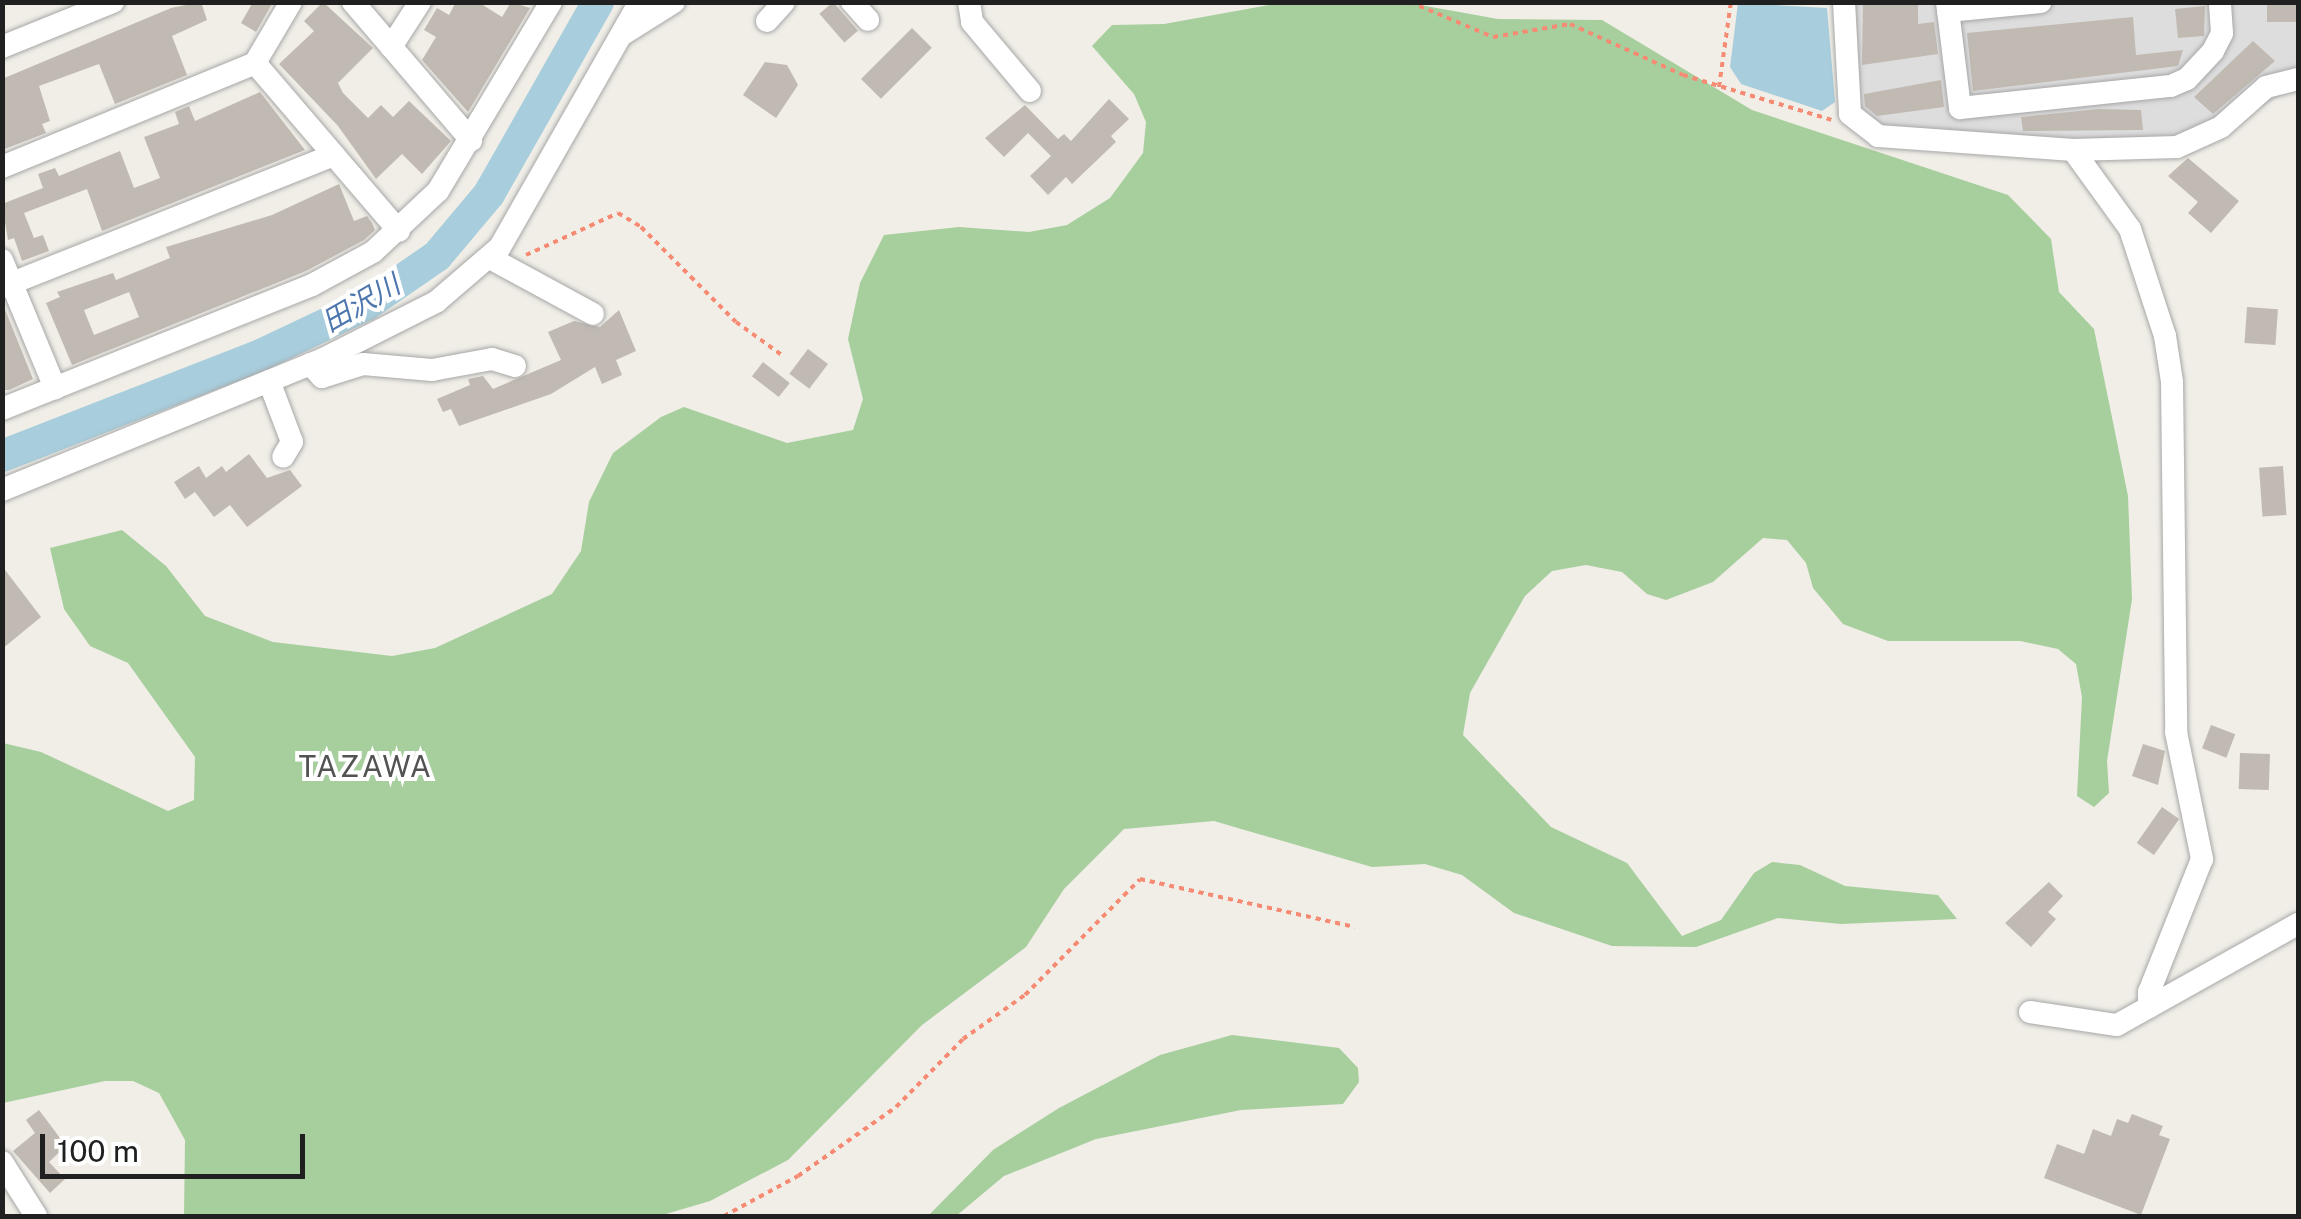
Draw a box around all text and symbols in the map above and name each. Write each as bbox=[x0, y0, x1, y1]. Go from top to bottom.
water label: 田沢川 bbox=[316, 267, 406, 339]
district label: TAZAWA bbox=[298, 748, 434, 784]
scale bar bbox=[45, 1114, 310, 1176]
text: 100 m bbox=[57, 1133, 139, 1169]

